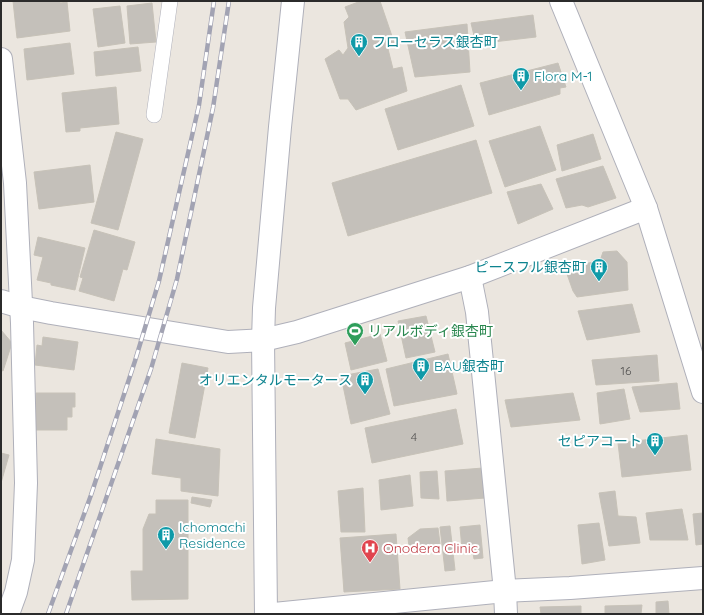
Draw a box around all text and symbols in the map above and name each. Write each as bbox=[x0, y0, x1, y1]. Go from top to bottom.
building icon: フローセラス銀杏町 bbox=[349, 32, 369, 57]
place label: フローセラス銀杏町 bbox=[372, 33, 498, 51]
building icon: Flora M-1 bbox=[511, 66, 531, 91]
place label: Flora M-1 bbox=[534, 67, 593, 85]
building icon: ピースフル銀杏町 bbox=[589, 257, 609, 282]
place label: ピースフル銀杏町 bbox=[475, 258, 586, 276]
sports icon: リアルボディ銀杏町 bbox=[345, 321, 365, 346]
place label: リアルボディ銀杏町 bbox=[368, 322, 493, 340]
building icon: BAU銀杏町 bbox=[411, 356, 431, 381]
place label: BAU銀杏町 bbox=[434, 357, 504, 375]
house number: 16 bbox=[621, 363, 632, 378]
building icon: オリエンタルモータース bbox=[355, 370, 375, 395]
place label: オリエンタルモータース bbox=[199, 371, 352, 389]
house number: 4 bbox=[411, 429, 417, 444]
building icon: セピアコート bbox=[645, 431, 665, 456]
place label: セピアコート bbox=[558, 432, 642, 450]
place label: Ichomachi Residence bbox=[179, 518, 246, 552]
building icon: Ichomachi Residence bbox=[156, 525, 176, 550]
hospital icon: Onodera Clinic bbox=[360, 538, 380, 563]
place label: Onodera Clinic bbox=[383, 539, 478, 557]

